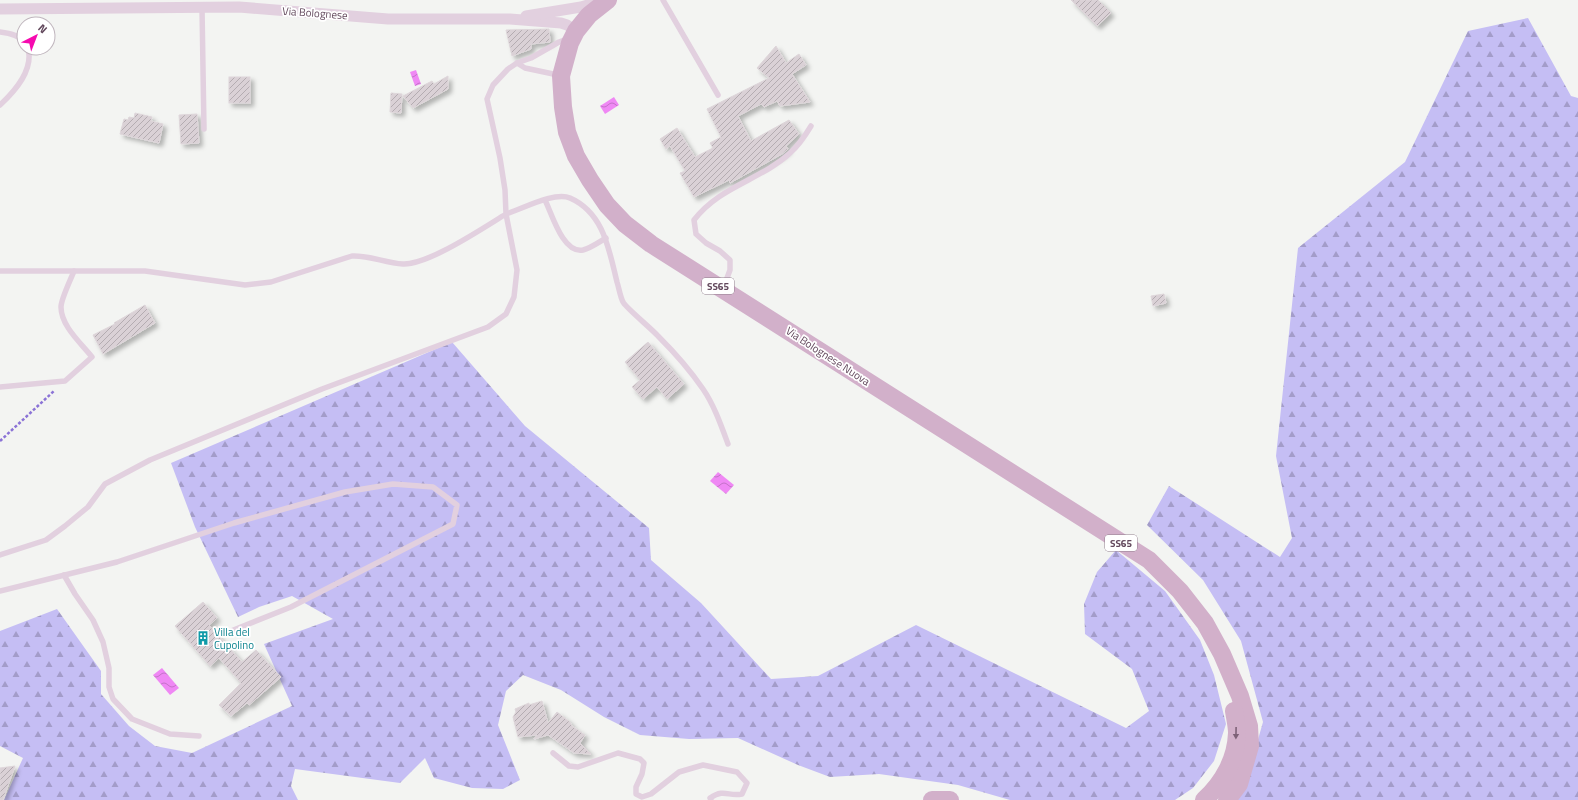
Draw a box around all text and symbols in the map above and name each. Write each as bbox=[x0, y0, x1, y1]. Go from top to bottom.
street label: Via Bolognese bbox=[282, 3, 349, 23]
north arrow bbox=[16, 16, 56, 56]
text: N bbox=[35, 20, 51, 37]
road number: SS65 bbox=[702, 278, 734, 294]
street label: Via Bolognese Nuova bbox=[783, 323, 874, 390]
road number: SS65 bbox=[1105, 535, 1137, 551]
place label: Villa del Cupolino bbox=[214, 624, 254, 653]
building icon: Villa del Cupolino bbox=[195, 630, 211, 646]
one-way arrow bbox=[1233, 727, 1239, 740]

